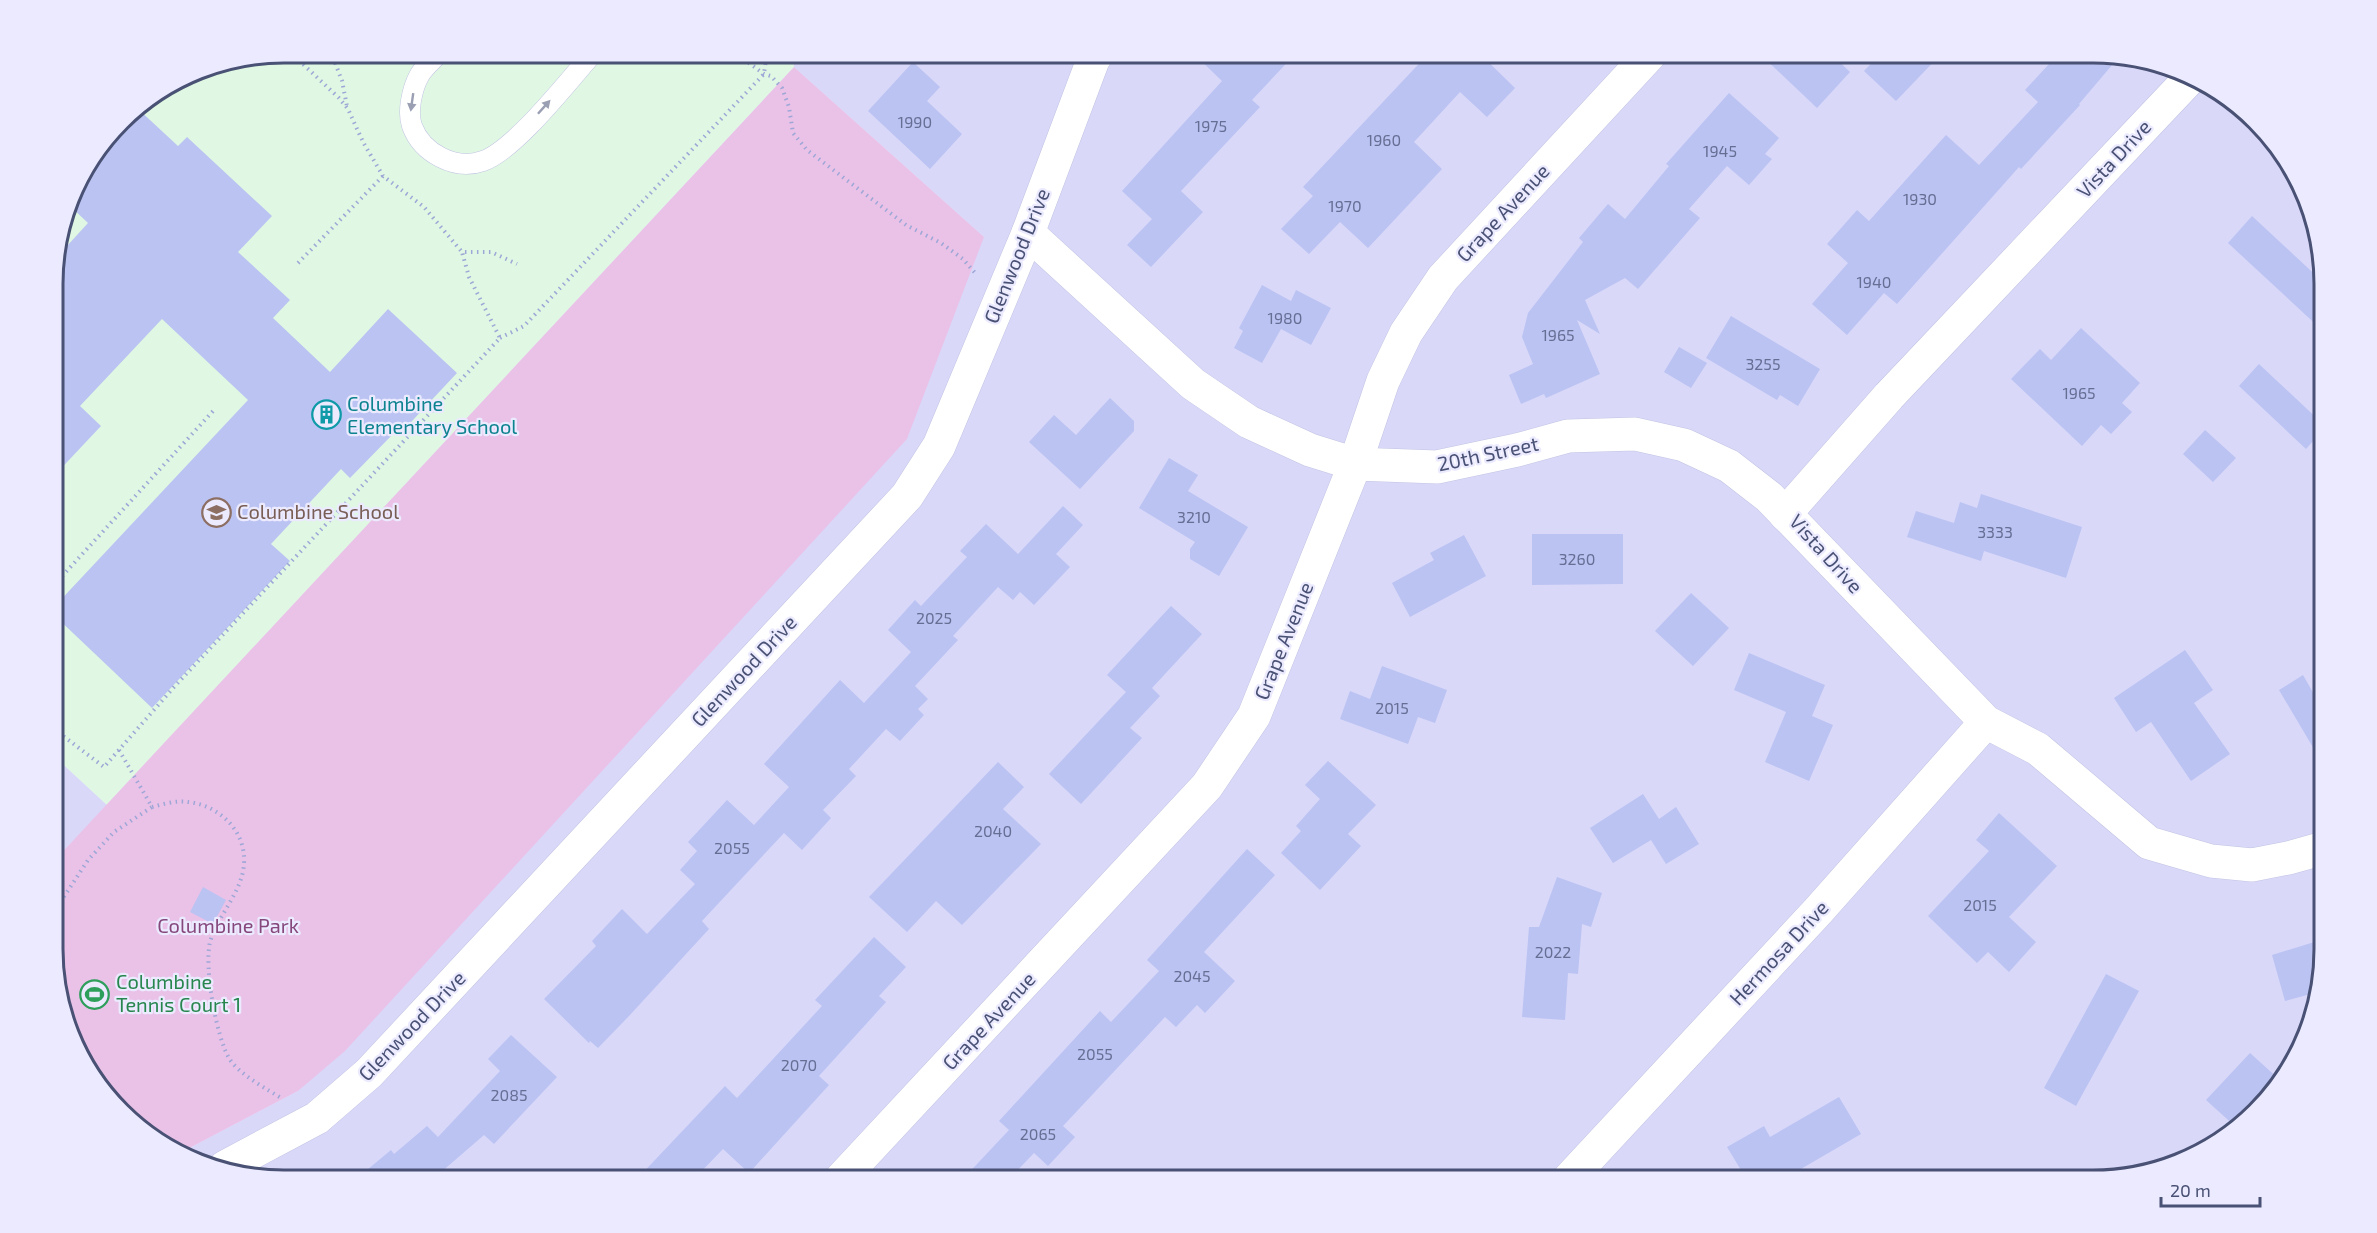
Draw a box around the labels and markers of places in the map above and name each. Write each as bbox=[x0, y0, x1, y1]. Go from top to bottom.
place label: Columbine Elementary School bbox=[347, 391, 517, 438]
building icon: Columbine Elementary School bbox=[310, 399, 342, 431]
school or university icon: Columbine School bbox=[200, 496, 232, 528]
place label: Columbine School bbox=[237, 499, 399, 523]
place label: Columbine Tennis Court 1 bbox=[116, 969, 241, 1016]
sports icon: Columbine Tennis Court 1 bbox=[79, 978, 111, 1010]

